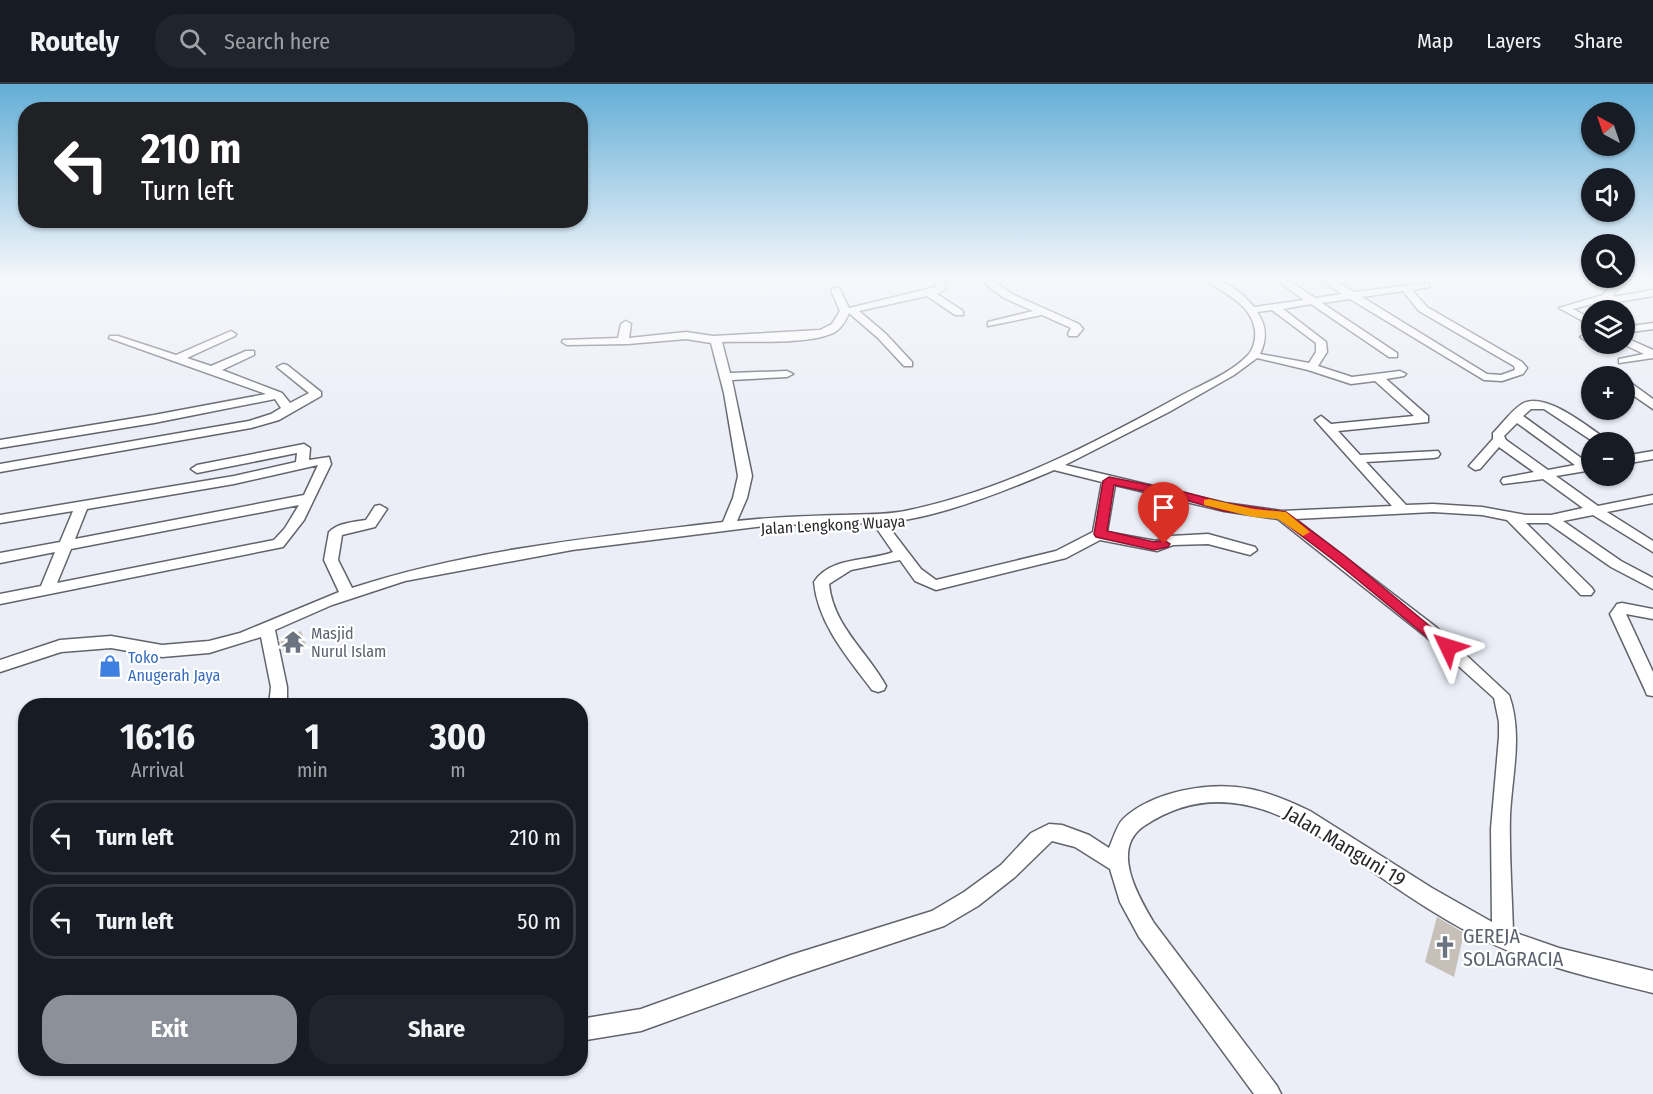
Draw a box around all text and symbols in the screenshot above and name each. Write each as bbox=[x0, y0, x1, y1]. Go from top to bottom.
search box bbox=[155, 14, 575, 68]
text: Routely bbox=[30, 25, 119, 58]
icon: search bbox=[176, 25, 209, 58]
text: Search here bbox=[224, 28, 330, 55]
text: Map bbox=[1417, 28, 1453, 54]
text: Layers bbox=[1486, 28, 1541, 54]
text: Share bbox=[1574, 28, 1623, 54]
north arrow bbox=[1581, 102, 1635, 156]
map controls bbox=[1581, 102, 1635, 486]
text: 210 m bbox=[141, 124, 241, 174]
icon: left bbox=[42, 126, 120, 204]
button: sound bbox=[1581, 168, 1635, 222]
text: Turn left bbox=[141, 175, 234, 207]
button: search bbox=[1581, 234, 1635, 288]
button: layers bbox=[1581, 300, 1635, 354]
button: + bbox=[1581, 366, 1635, 420]
button: − bbox=[1581, 432, 1635, 486]
pin bbox=[1138, 482, 1189, 544]
icon: arrive bbox=[1147, 491, 1180, 524]
street label: Jalan Lengkong Wuaya bbox=[760, 512, 906, 538]
position arrow bbox=[1416, 615, 1480, 679]
place label: Masjid Nurul Islam bbox=[311, 624, 386, 661]
temple icon: Masjid Nurul Islam bbox=[280, 629, 306, 655]
place label: Toko Anugerah Jaya bbox=[128, 648, 220, 685]
shop icon: Toko Anugerah Jaya bbox=[97, 653, 123, 679]
text: 16:16 bbox=[120, 715, 195, 759]
text: 1 bbox=[305, 715, 320, 759]
text: 300 bbox=[430, 715, 486, 759]
text: Arrival bbox=[131, 758, 184, 782]
text: min bbox=[297, 758, 328, 782]
text: m bbox=[450, 758, 466, 782]
street label: Jalan Manguni 19 bbox=[1280, 800, 1410, 892]
icon: left bbox=[45, 821, 78, 854]
text: Turn left bbox=[96, 824, 174, 851]
text: 210 m bbox=[510, 824, 561, 851]
icon: left bbox=[45, 905, 78, 938]
text: Turn left bbox=[96, 908, 174, 935]
text: 50 m bbox=[517, 908, 561, 935]
place label: GEREJA SOLAGRACIA bbox=[1463, 924, 1564, 971]
church icon: GEREJA SOLAGRACIA bbox=[1432, 934, 1458, 960]
button: Exit bbox=[42, 995, 297, 1064]
button: Share bbox=[309, 995, 564, 1064]

